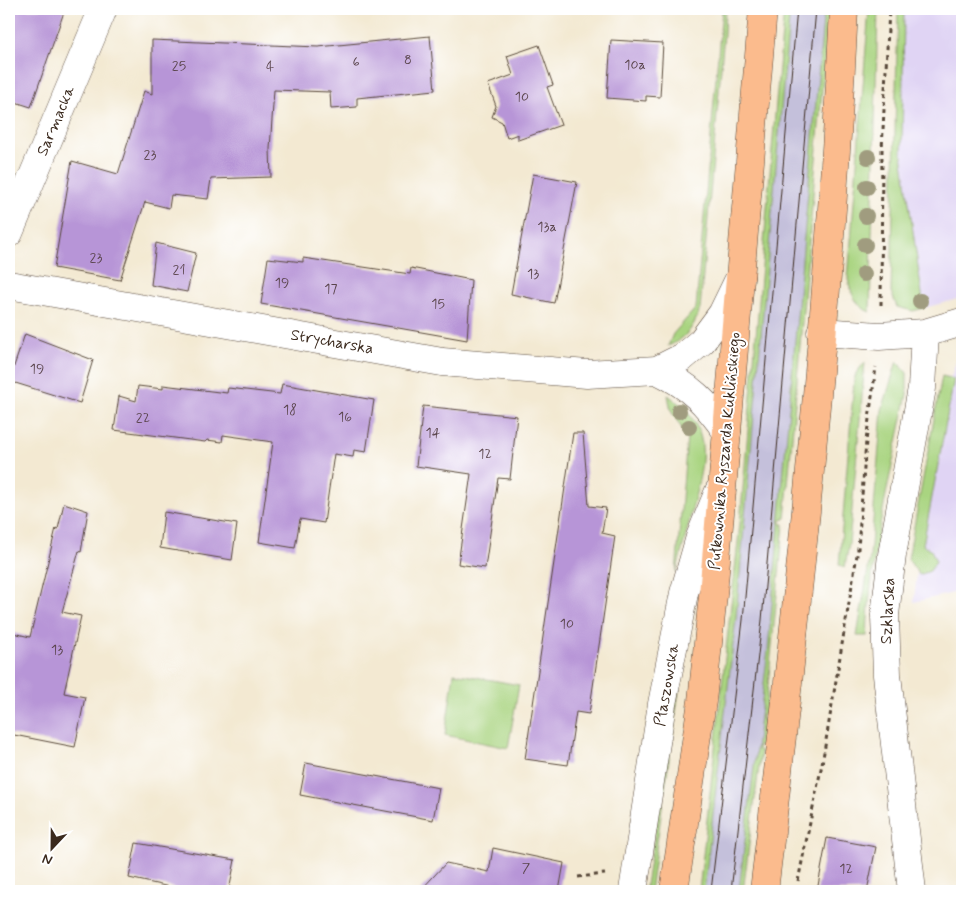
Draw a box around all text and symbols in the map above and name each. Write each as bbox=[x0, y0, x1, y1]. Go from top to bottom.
house number: 8 bbox=[404, 51, 412, 69]
house number: 6 bbox=[352, 53, 360, 71]
house number: 10a bbox=[624, 56, 646, 74]
house number: 25 bbox=[172, 57, 186, 75]
house number: 4 bbox=[266, 58, 274, 76]
street label: Sarmacka bbox=[32, 82, 80, 159]
house number: 10 bbox=[515, 88, 529, 106]
house number: 23 bbox=[144, 146, 156, 164]
house number: 13a bbox=[537, 218, 557, 236]
house number: 23 bbox=[90, 249, 102, 267]
house number: 21 bbox=[173, 261, 185, 279]
house number: 13 bbox=[527, 265, 539, 283]
house number: 19 bbox=[275, 274, 289, 292]
house number: 17 bbox=[324, 280, 338, 298]
house number: 15 bbox=[431, 295, 445, 313]
street label: Strycharska bbox=[289, 324, 375, 360]
street label: Pułkownika Ryszarda Kuklińskiego bbox=[704, 331, 747, 571]
house number: 19 bbox=[30, 360, 44, 378]
house number: 18 bbox=[283, 401, 297, 419]
house number: 16 bbox=[338, 408, 352, 426]
house number: 22 bbox=[136, 409, 150, 427]
house number: 14 bbox=[426, 424, 441, 442]
house number: 12 bbox=[478, 445, 492, 463]
street label: Szklarska bbox=[876, 577, 900, 645]
house number: 10 bbox=[560, 615, 574, 633]
house number: 13 bbox=[51, 641, 63, 659]
street label: Płaszowska bbox=[649, 641, 685, 728]
north arrow bbox=[28, 822, 78, 872]
text: N bbox=[40, 849, 55, 869]
house number: 7 bbox=[522, 859, 531, 877]
house number: 12 bbox=[839, 860, 853, 878]

